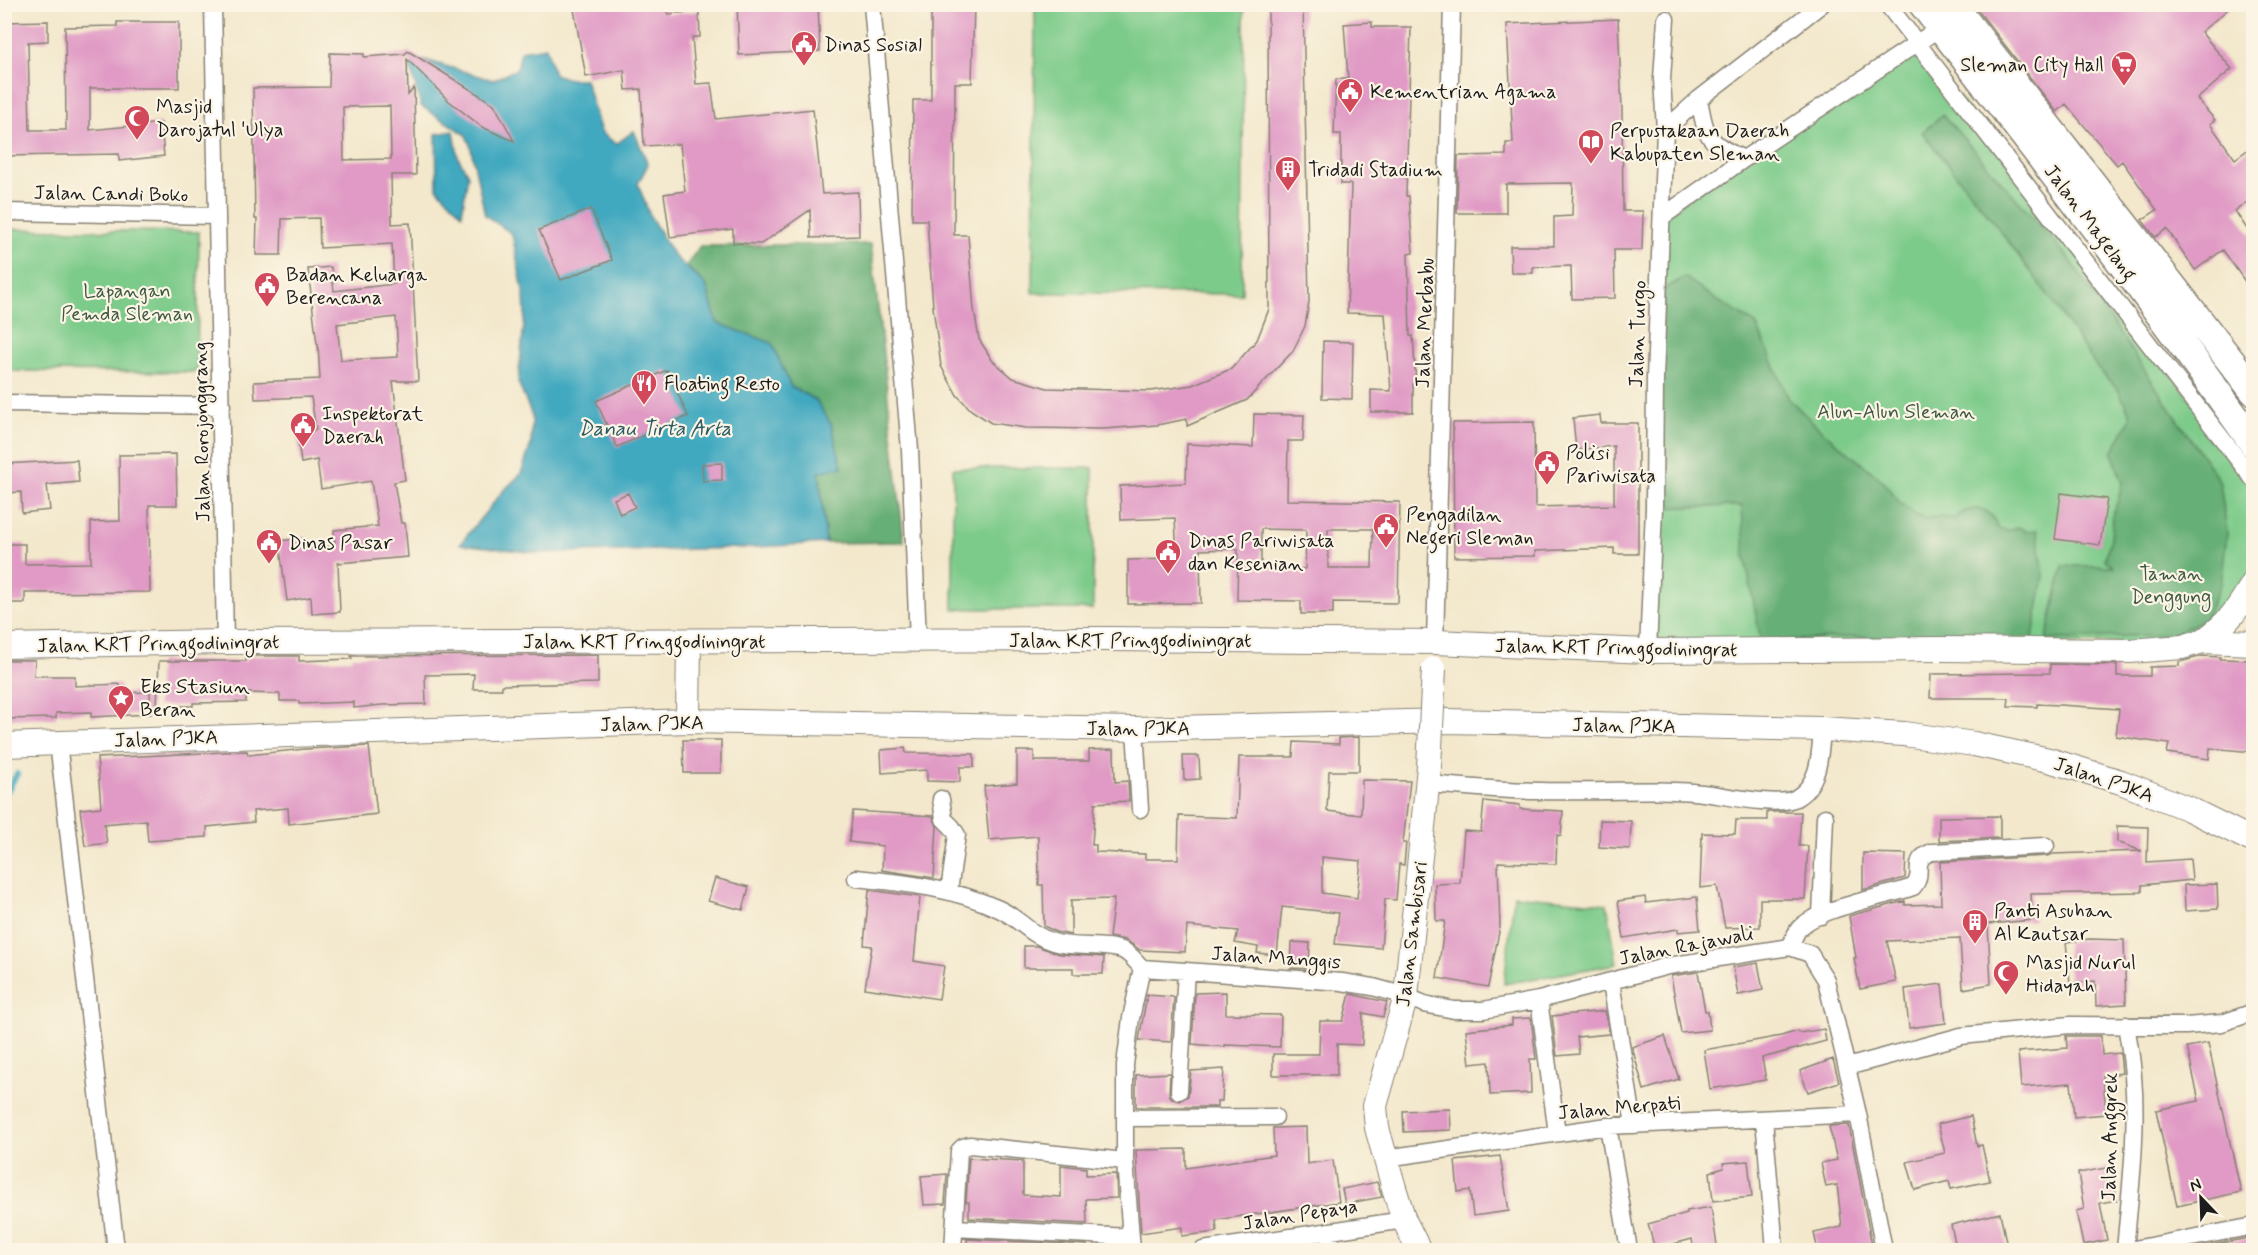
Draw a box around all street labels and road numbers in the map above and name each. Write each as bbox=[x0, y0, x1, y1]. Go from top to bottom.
street label: Jalan Magelang bbox=[2035, 159, 2143, 288]
street label: Jalan Candi Boko bbox=[33, 180, 188, 209]
street label: Jalan Merbabu bbox=[1410, 257, 1441, 389]
street label: Jalan Turgo bbox=[1623, 280, 1655, 388]
street label: Jalan Rorojonggrang bbox=[187, 341, 219, 522]
street label: Jalan KRT Pringgodiningrat bbox=[1009, 628, 1251, 657]
street label: Jalan KRT Pringgodiningrat bbox=[36, 629, 280, 662]
street label: Jalan KRT Pringgodiningrat bbox=[523, 629, 765, 658]
street label: Jalan KRT Pringgodiningrat bbox=[1494, 633, 1738, 666]
street label: Jalan PJKA bbox=[600, 710, 704, 739]
street label: Jalan PJKA bbox=[1572, 712, 1676, 741]
street label: Jalan PJKA bbox=[1086, 716, 1190, 743]
street label: Jalan PJKA bbox=[114, 724, 219, 755]
street label: Jalan PJKA bbox=[2050, 751, 2157, 810]
street label: Jalan Sambisari bbox=[1390, 860, 1435, 1008]
street label: Jalan Rajawali bbox=[1617, 920, 1756, 973]
street label: Jalan Manggis bbox=[1210, 940, 1342, 978]
street label: Jalan Anggrek bbox=[2096, 1072, 2127, 1202]
street label: Jalan Merpati bbox=[1557, 1090, 1682, 1127]
street label: Jalan Pepaya bbox=[1241, 1193, 1360, 1238]

